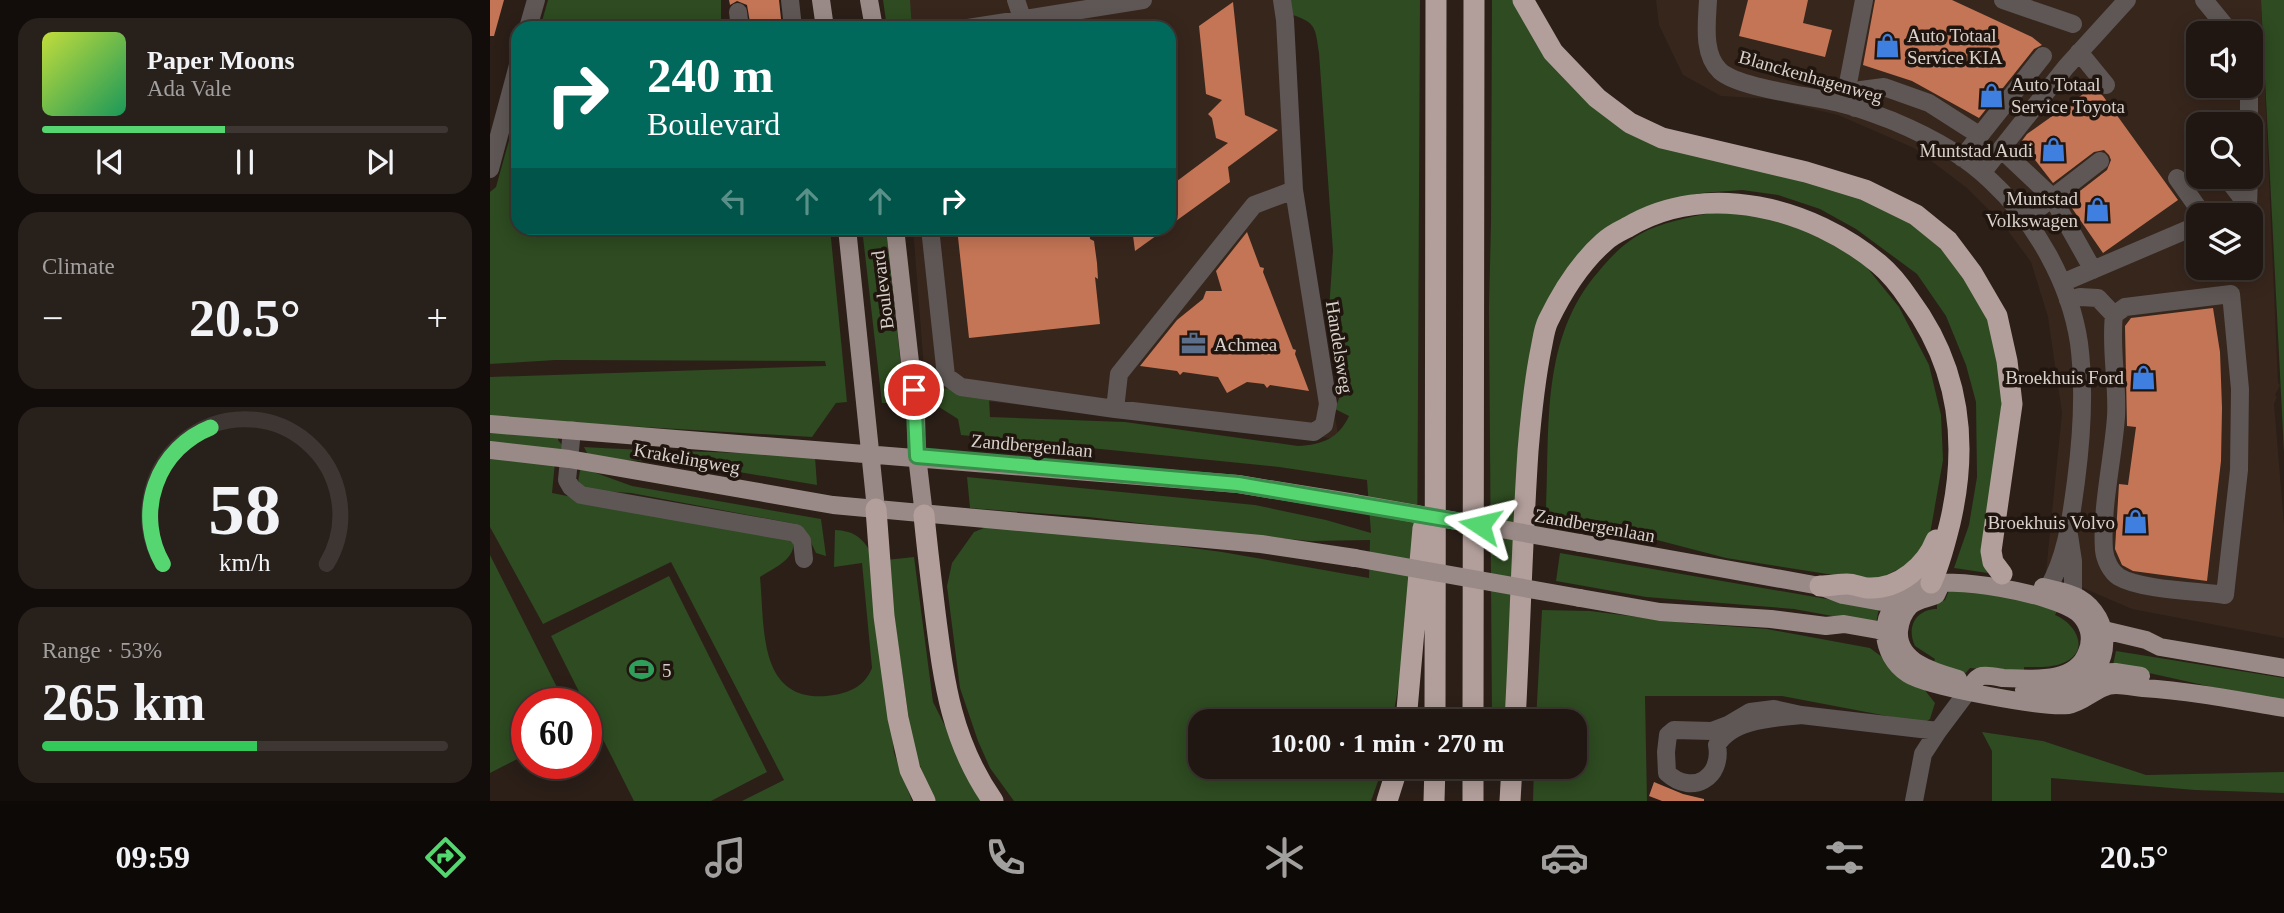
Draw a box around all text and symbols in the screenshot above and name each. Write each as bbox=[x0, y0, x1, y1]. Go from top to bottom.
map controls bbox=[2186, 21, 2263, 280]
button: sound bbox=[2186, 21, 2263, 98]
place label: Auto Totaal Service KIA bbox=[1907, 25, 2003, 68]
shop icon: Auto Totaal Service KIA bbox=[1873, 32, 1901, 60]
text: Paper Moons bbox=[147, 46, 295, 75]
street label: Blanckenhagenweg bbox=[1736, 46, 1886, 107]
text: 240 m bbox=[647, 48, 774, 103]
icon: right bbox=[532, 49, 623, 140]
place label: Auto Totaal Service Toyota bbox=[2011, 74, 2125, 117]
text: Ada Vale bbox=[147, 76, 232, 101]
shop icon: Auto Totaal Service Toyota bbox=[1977, 81, 2005, 109]
text: Boulevard bbox=[647, 106, 780, 142]
button: search bbox=[2186, 112, 2263, 189]
shop icon: Muntstad Audi bbox=[2039, 136, 2067, 164]
place label: Muntstad Audi bbox=[1920, 140, 2033, 161]
icon: previous bbox=[91, 143, 129, 181]
icon: pause bbox=[226, 143, 264, 181]
icon: next bbox=[361, 143, 399, 181]
icon: left bbox=[715, 182, 753, 220]
icon: ahead bbox=[788, 182, 826, 220]
icon: ahead bbox=[861, 182, 899, 220]
icon: right bbox=[934, 182, 972, 220]
place label: Muntstad Volkswagen bbox=[1985, 188, 2078, 231]
shop icon: Muntstad Volkswagen bbox=[2084, 195, 2112, 223]
button: layers bbox=[2186, 203, 2263, 280]
street label: Boulevard bbox=[867, 249, 898, 331]
text: Climate bbox=[42, 254, 115, 279]
text: 20.5° bbox=[189, 290, 301, 347]
text: − bbox=[42, 297, 63, 339]
text: + bbox=[427, 297, 448, 339]
street label: Handelsweg bbox=[1322, 299, 1357, 396]
office icon: Achmea bbox=[1180, 330, 1208, 358]
place label: Achmea bbox=[1214, 334, 1278, 355]
pin bbox=[884, 360, 944, 420]
shop icon: Broekhuis Ford bbox=[2130, 363, 2158, 391]
place label: Broekhuis Ford bbox=[2005, 367, 2125, 388]
icon: arrive bbox=[895, 371, 933, 409]
street label: Zandbergenlaan bbox=[970, 430, 1094, 461]
street label: Krakelingweg bbox=[632, 439, 742, 478]
text: 58 bbox=[209, 469, 281, 550]
position arrow bbox=[1443, 488, 1517, 562]
street label: Zandbergenlaan bbox=[1533, 505, 1657, 547]
shop icon: Broekhuis Volvo bbox=[2121, 508, 2149, 536]
place label: Broekhuis Volvo bbox=[1987, 512, 2115, 533]
text: km/h bbox=[219, 548, 271, 575]
text: Range · 53% bbox=[42, 638, 162, 663]
sports icon: 5 bbox=[628, 656, 656, 684]
place label: 5 bbox=[662, 660, 672, 681]
text: 265 km bbox=[42, 674, 205, 731]
speed limit sign: 60 bbox=[511, 688, 602, 779]
text: 10:00 · 1 min · 270 m bbox=[1271, 729, 1505, 758]
icon: directions bbox=[421, 833, 470, 882]
icon: music bbox=[701, 833, 750, 882]
icon: phone bbox=[981, 833, 1030, 882]
icon: climate bbox=[1260, 833, 1309, 882]
icon: car bbox=[1540, 833, 1589, 882]
icon: filters bbox=[1820, 833, 1869, 882]
text: 09:59 bbox=[115, 839, 190, 875]
text: 20.5° bbox=[2100, 839, 2169, 875]

